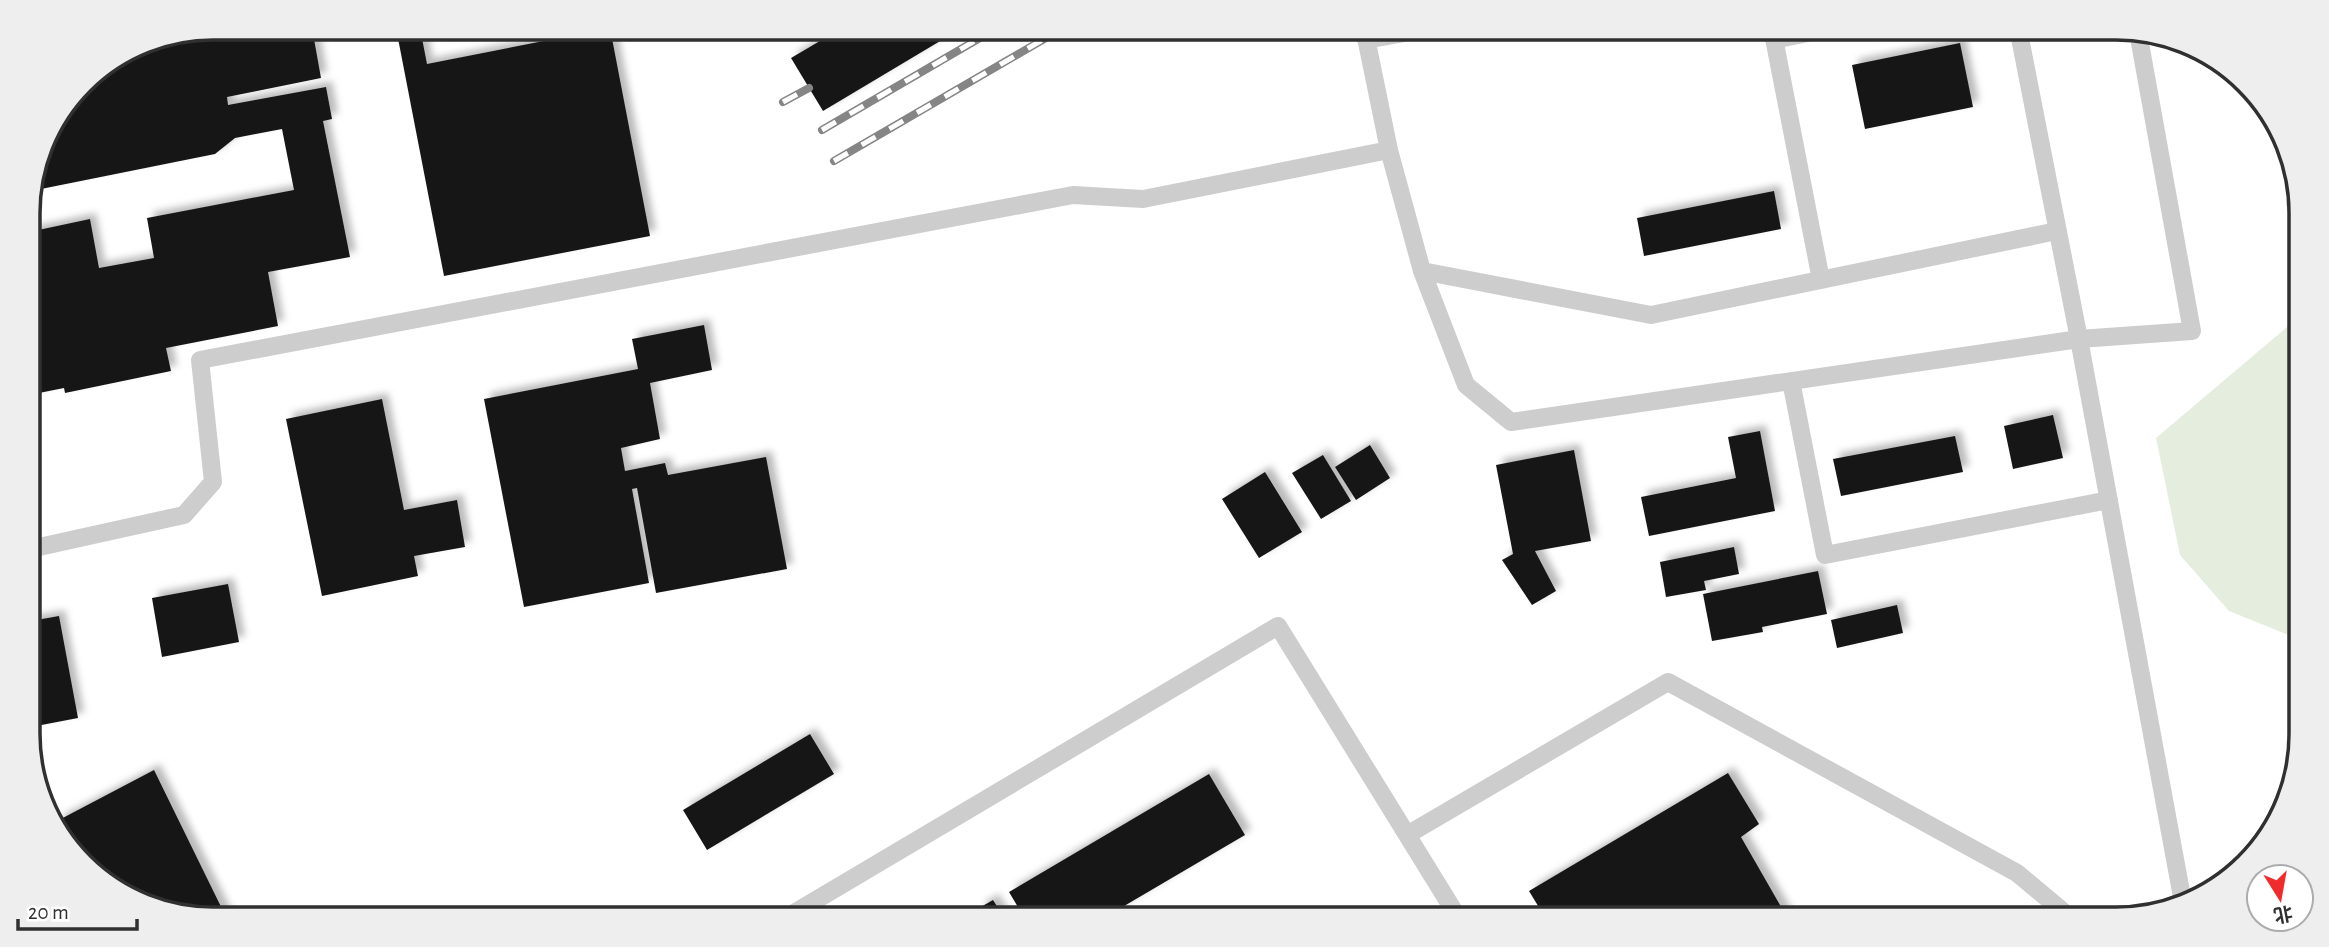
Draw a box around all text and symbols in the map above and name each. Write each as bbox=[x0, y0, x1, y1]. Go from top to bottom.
north arrow bbox=[2245, 863, 2315, 933]
scale bar bbox=[18, 888, 136, 932]
text: 20 m bbox=[28, 902, 69, 923]
text: 北 bbox=[2272, 902, 2294, 925]

